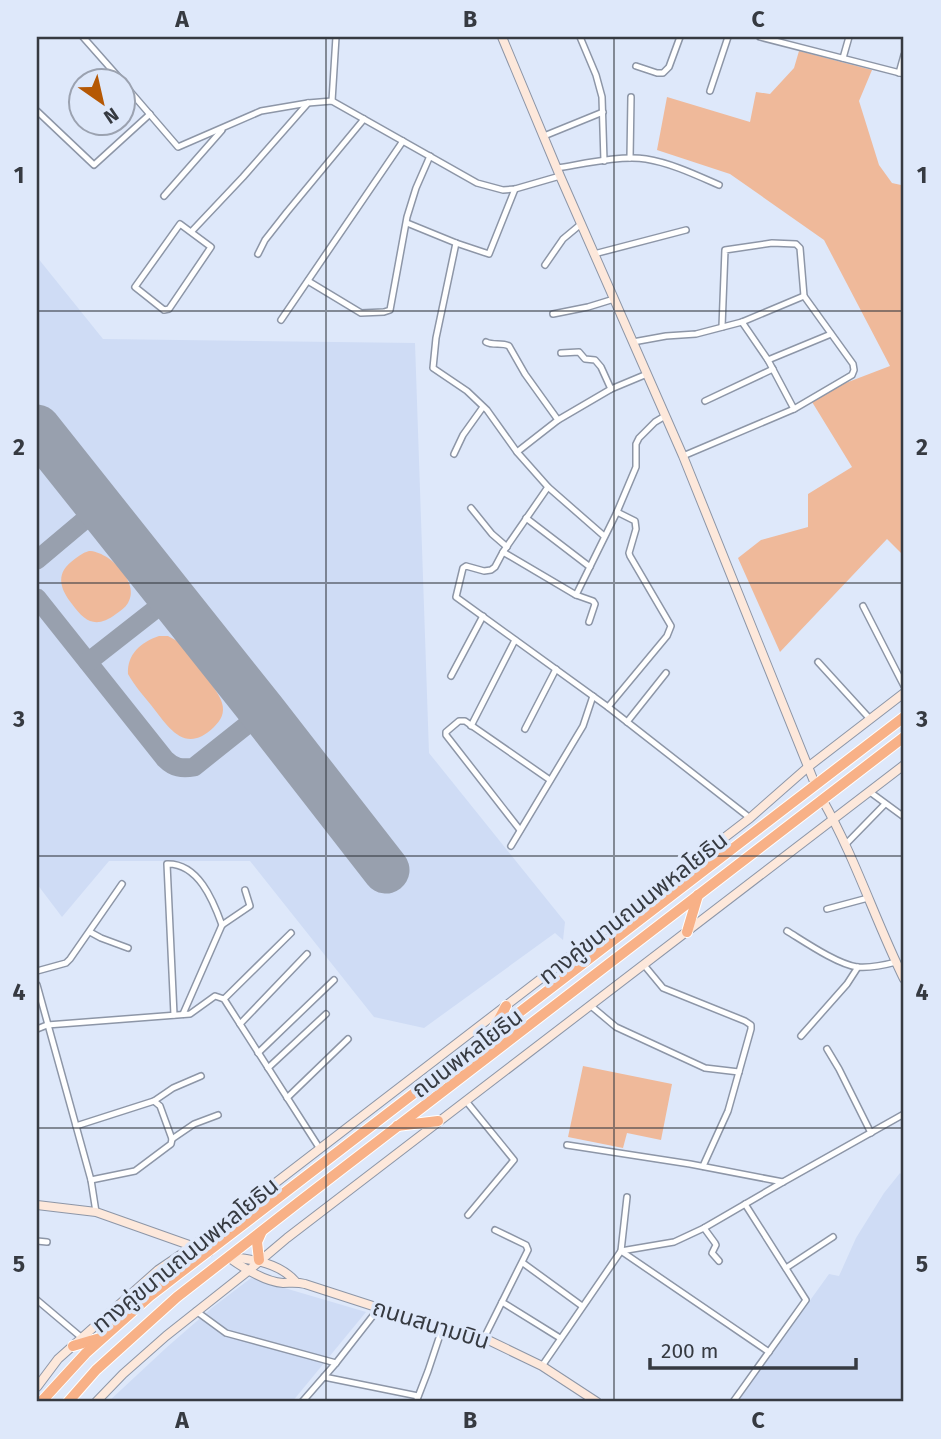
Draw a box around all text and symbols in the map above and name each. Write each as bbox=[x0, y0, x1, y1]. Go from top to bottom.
text: A bbox=[174, 5, 189, 33]
text: B bbox=[463, 5, 477, 33]
text: C bbox=[751, 5, 765, 33]
north arrow bbox=[66, 66, 136, 136]
text: N bbox=[100, 103, 123, 129]
text: 1 bbox=[14, 161, 24, 189]
text: 1 bbox=[917, 161, 927, 189]
text: 2 bbox=[13, 433, 25, 461]
text: 2 bbox=[916, 433, 928, 461]
text: 3 bbox=[12, 705, 25, 733]
text: 3 bbox=[915, 705, 928, 733]
street label: ทางคู่ขนานถนนพหลโยธิน bbox=[533, 826, 733, 991]
text: 4 bbox=[13, 978, 26, 1006]
text: 4 bbox=[916, 978, 929, 1006]
street label: ถนนพหลโยธิน bbox=[406, 1002, 528, 1104]
street label: ทางคู่ขนานถนนพหลโยธิน bbox=[86, 1171, 284, 1339]
text: 5 bbox=[13, 1250, 25, 1278]
text: 5 bbox=[916, 1250, 928, 1278]
street label: ถนนสนามบิน bbox=[369, 1293, 493, 1355]
scale bar bbox=[650, 1327, 857, 1371]
text: 200 m bbox=[661, 1338, 718, 1364]
text: A bbox=[174, 1406, 189, 1434]
text: B bbox=[463, 1406, 477, 1434]
text: C bbox=[751, 1406, 765, 1434]

